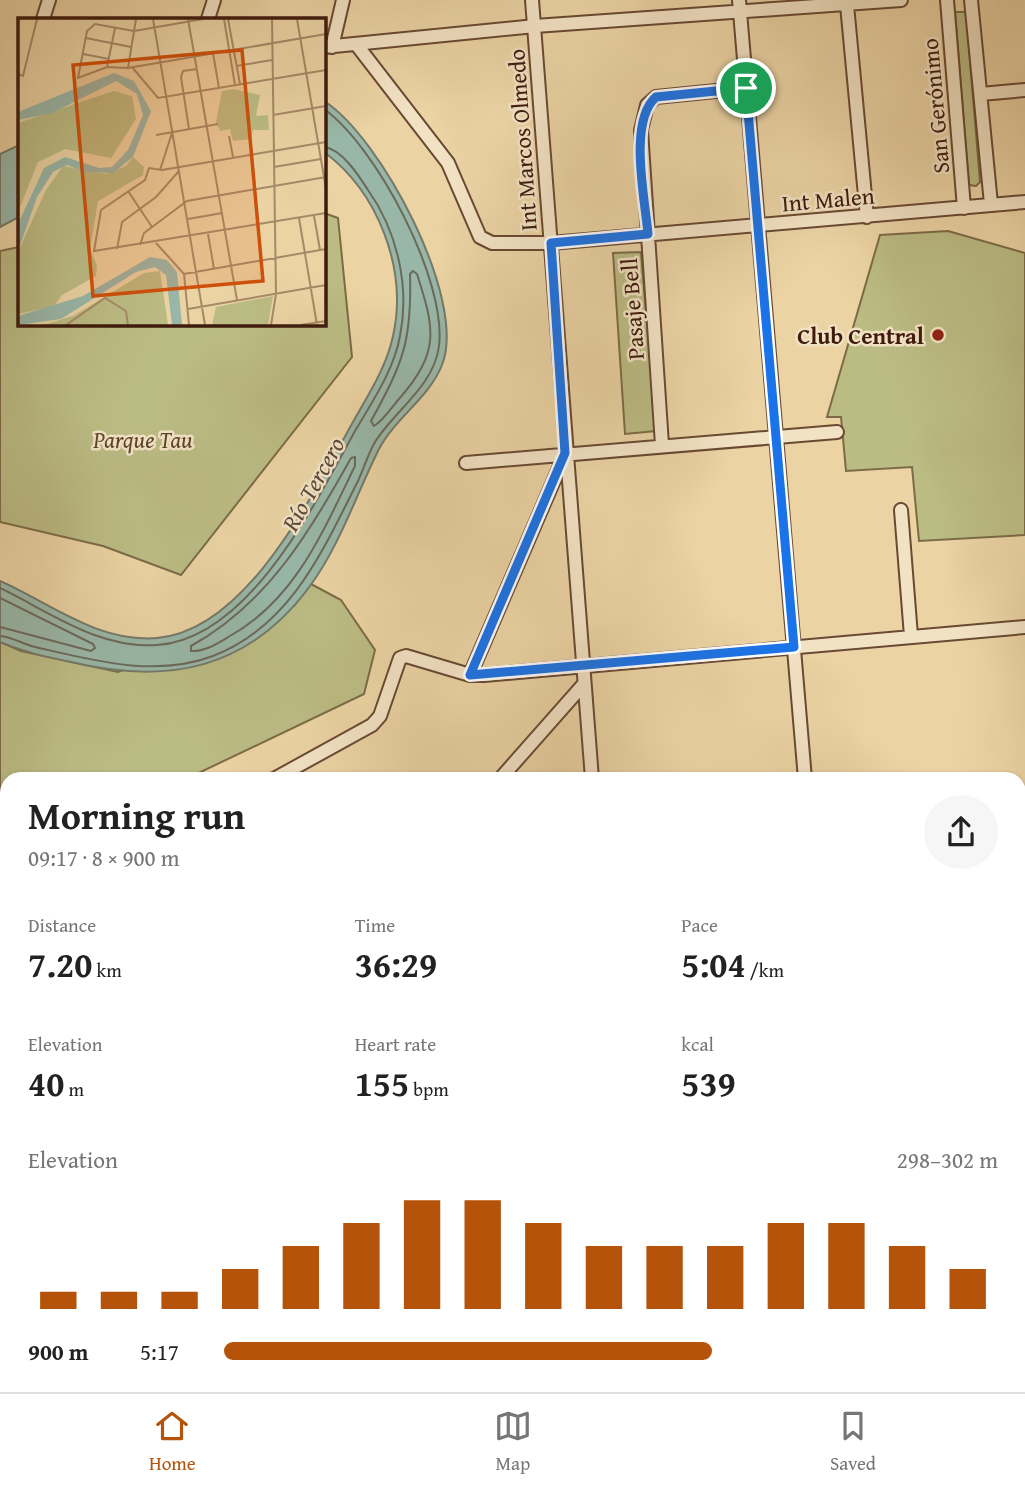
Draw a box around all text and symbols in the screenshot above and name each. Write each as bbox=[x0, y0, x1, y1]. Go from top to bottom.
inset map bbox=[18, 18, 326, 326]
street label: San Gerónimo bbox=[913, 37, 957, 175]
street label: Int Marcos Olmedo bbox=[499, 48, 545, 232]
pin bbox=[716, 58, 776, 118]
icon: arrive bbox=[727, 69, 765, 107]
street label: Int Malen bbox=[780, 179, 876, 219]
street label: Pasaje Bell bbox=[612, 257, 652, 361]
place label: Club Central bbox=[797, 319, 924, 352]
marker: Club Central bbox=[930, 327, 946, 343]
park label: Parque Tau bbox=[92, 423, 193, 456]
water label: Río Tercero bbox=[272, 431, 353, 538]
text: Morning run bbox=[28, 787, 245, 843]
button: share bbox=[924, 795, 998, 869]
text: 09:17 · 8 × 900 m bbox=[28, 841, 180, 874]
text: Distance bbox=[28, 911, 96, 939]
text: Time bbox=[355, 911, 395, 939]
text: Pace bbox=[681, 911, 718, 939]
text: 7.20 bbox=[28, 939, 92, 990]
text: 36:29 bbox=[355, 939, 437, 990]
text: 5:04 bbox=[681, 939, 746, 990]
text: km bbox=[92, 956, 122, 984]
text: /km bbox=[746, 956, 784, 984]
text: Elevation bbox=[28, 1030, 102, 1058]
text: Heart rate bbox=[355, 1030, 436, 1058]
text: kcal bbox=[681, 1030, 714, 1058]
text: 40 bbox=[28, 1058, 64, 1109]
text: 155 bbox=[355, 1058, 409, 1109]
text: 539 bbox=[681, 1058, 736, 1109]
text: m bbox=[64, 1075, 84, 1103]
text: bpm bbox=[409, 1075, 449, 1103]
text: Elevation bbox=[28, 1143, 118, 1176]
text: 298–302 m bbox=[897, 1143, 998, 1176]
text: 900 m bbox=[28, 1335, 89, 1368]
text: 5:17 bbox=[140, 1335, 179, 1368]
tab: Home bbox=[149, 1407, 196, 1477]
tab: Map bbox=[494, 1407, 532, 1477]
tab: Saved bbox=[830, 1407, 876, 1477]

